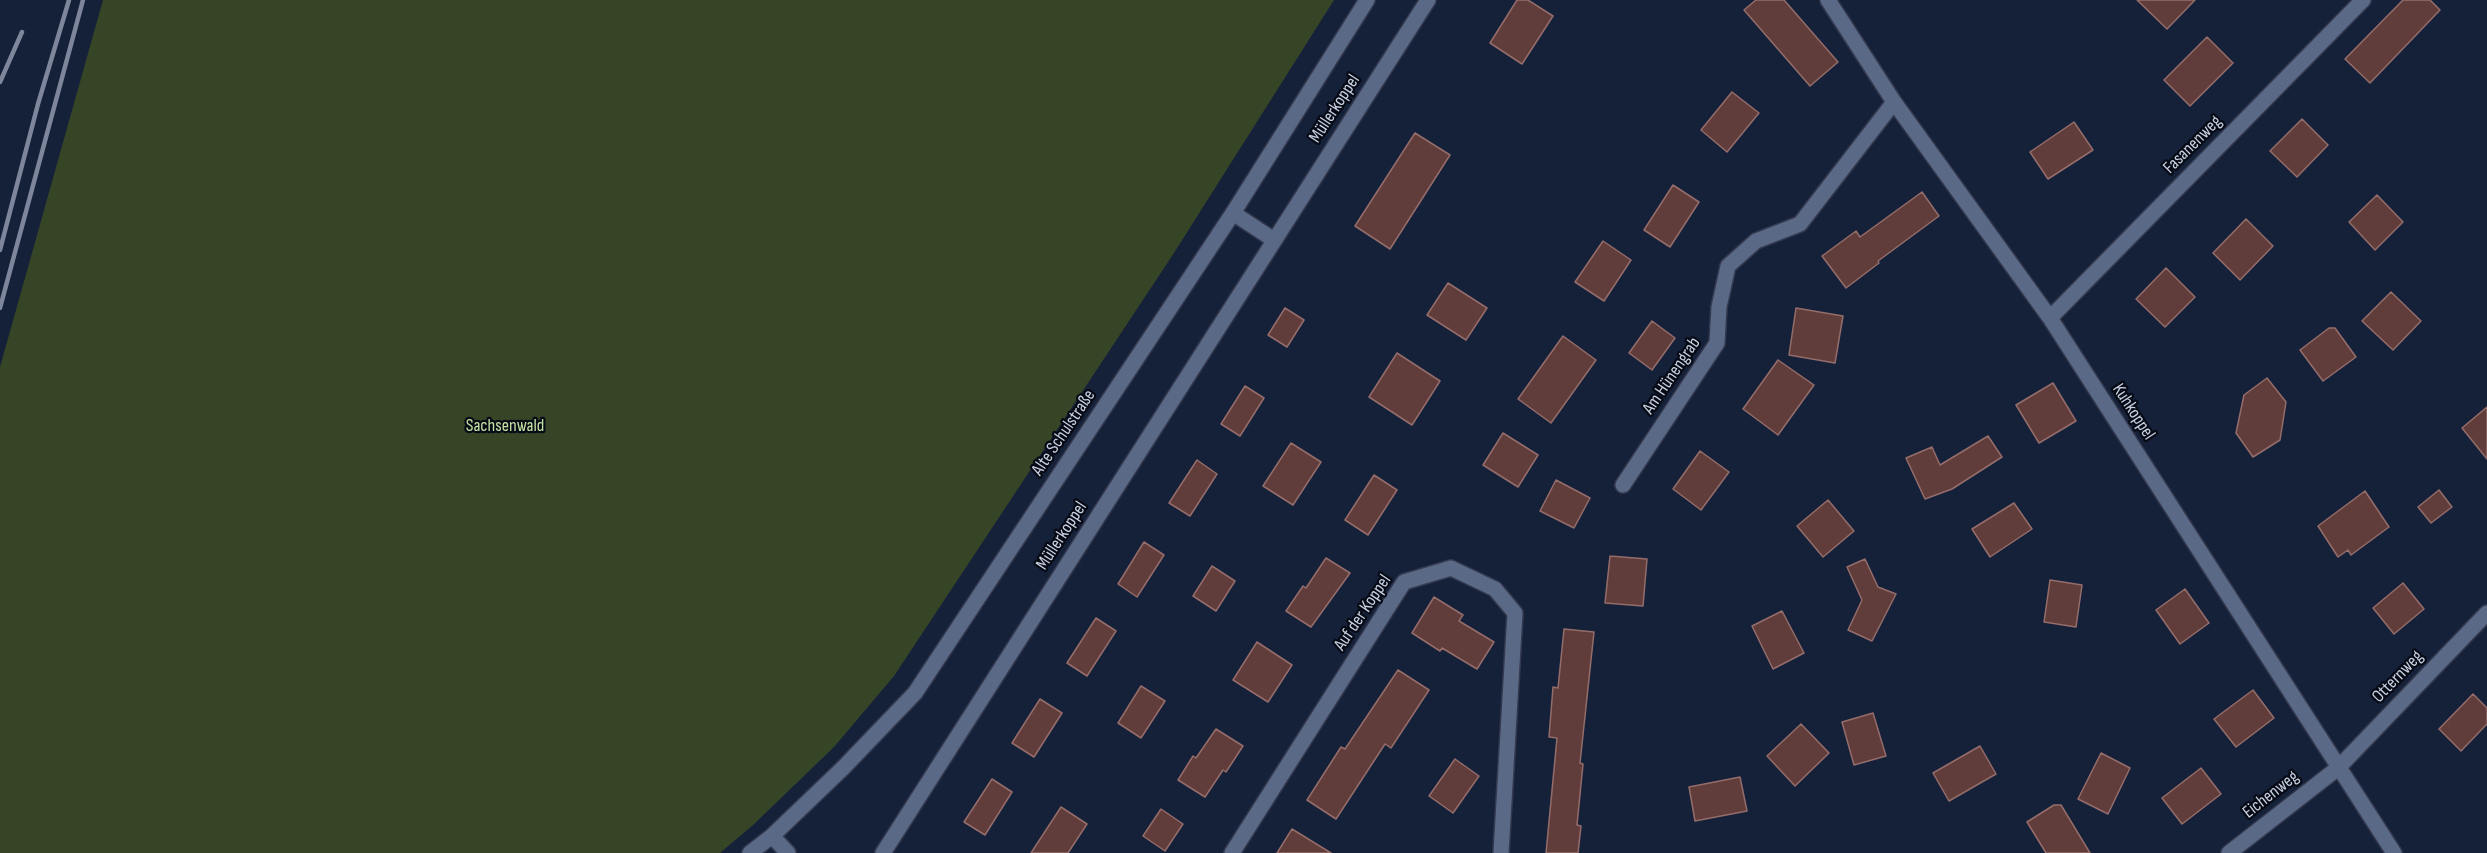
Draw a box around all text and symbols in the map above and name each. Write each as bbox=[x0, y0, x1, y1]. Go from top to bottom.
street label: Müllerkoppel bbox=[1305, 71, 1365, 147]
street label: Fasanenweg bbox=[2159, 111, 2227, 179]
street label: Am Hünengrab bbox=[1638, 333, 1706, 419]
street label: Kuhkoppel bbox=[2107, 380, 2159, 444]
street label: Alte Schulstraße bbox=[1027, 386, 1101, 480]
park label: Sachsenwald bbox=[466, 415, 544, 437]
street label: Müllerkoppel bbox=[1032, 498, 1092, 574]
street label: Auf der Koppel bbox=[1330, 571, 1396, 655]
street label: Otternweg bbox=[2368, 646, 2428, 708]
street label: Eichenweg bbox=[2239, 766, 2303, 824]

